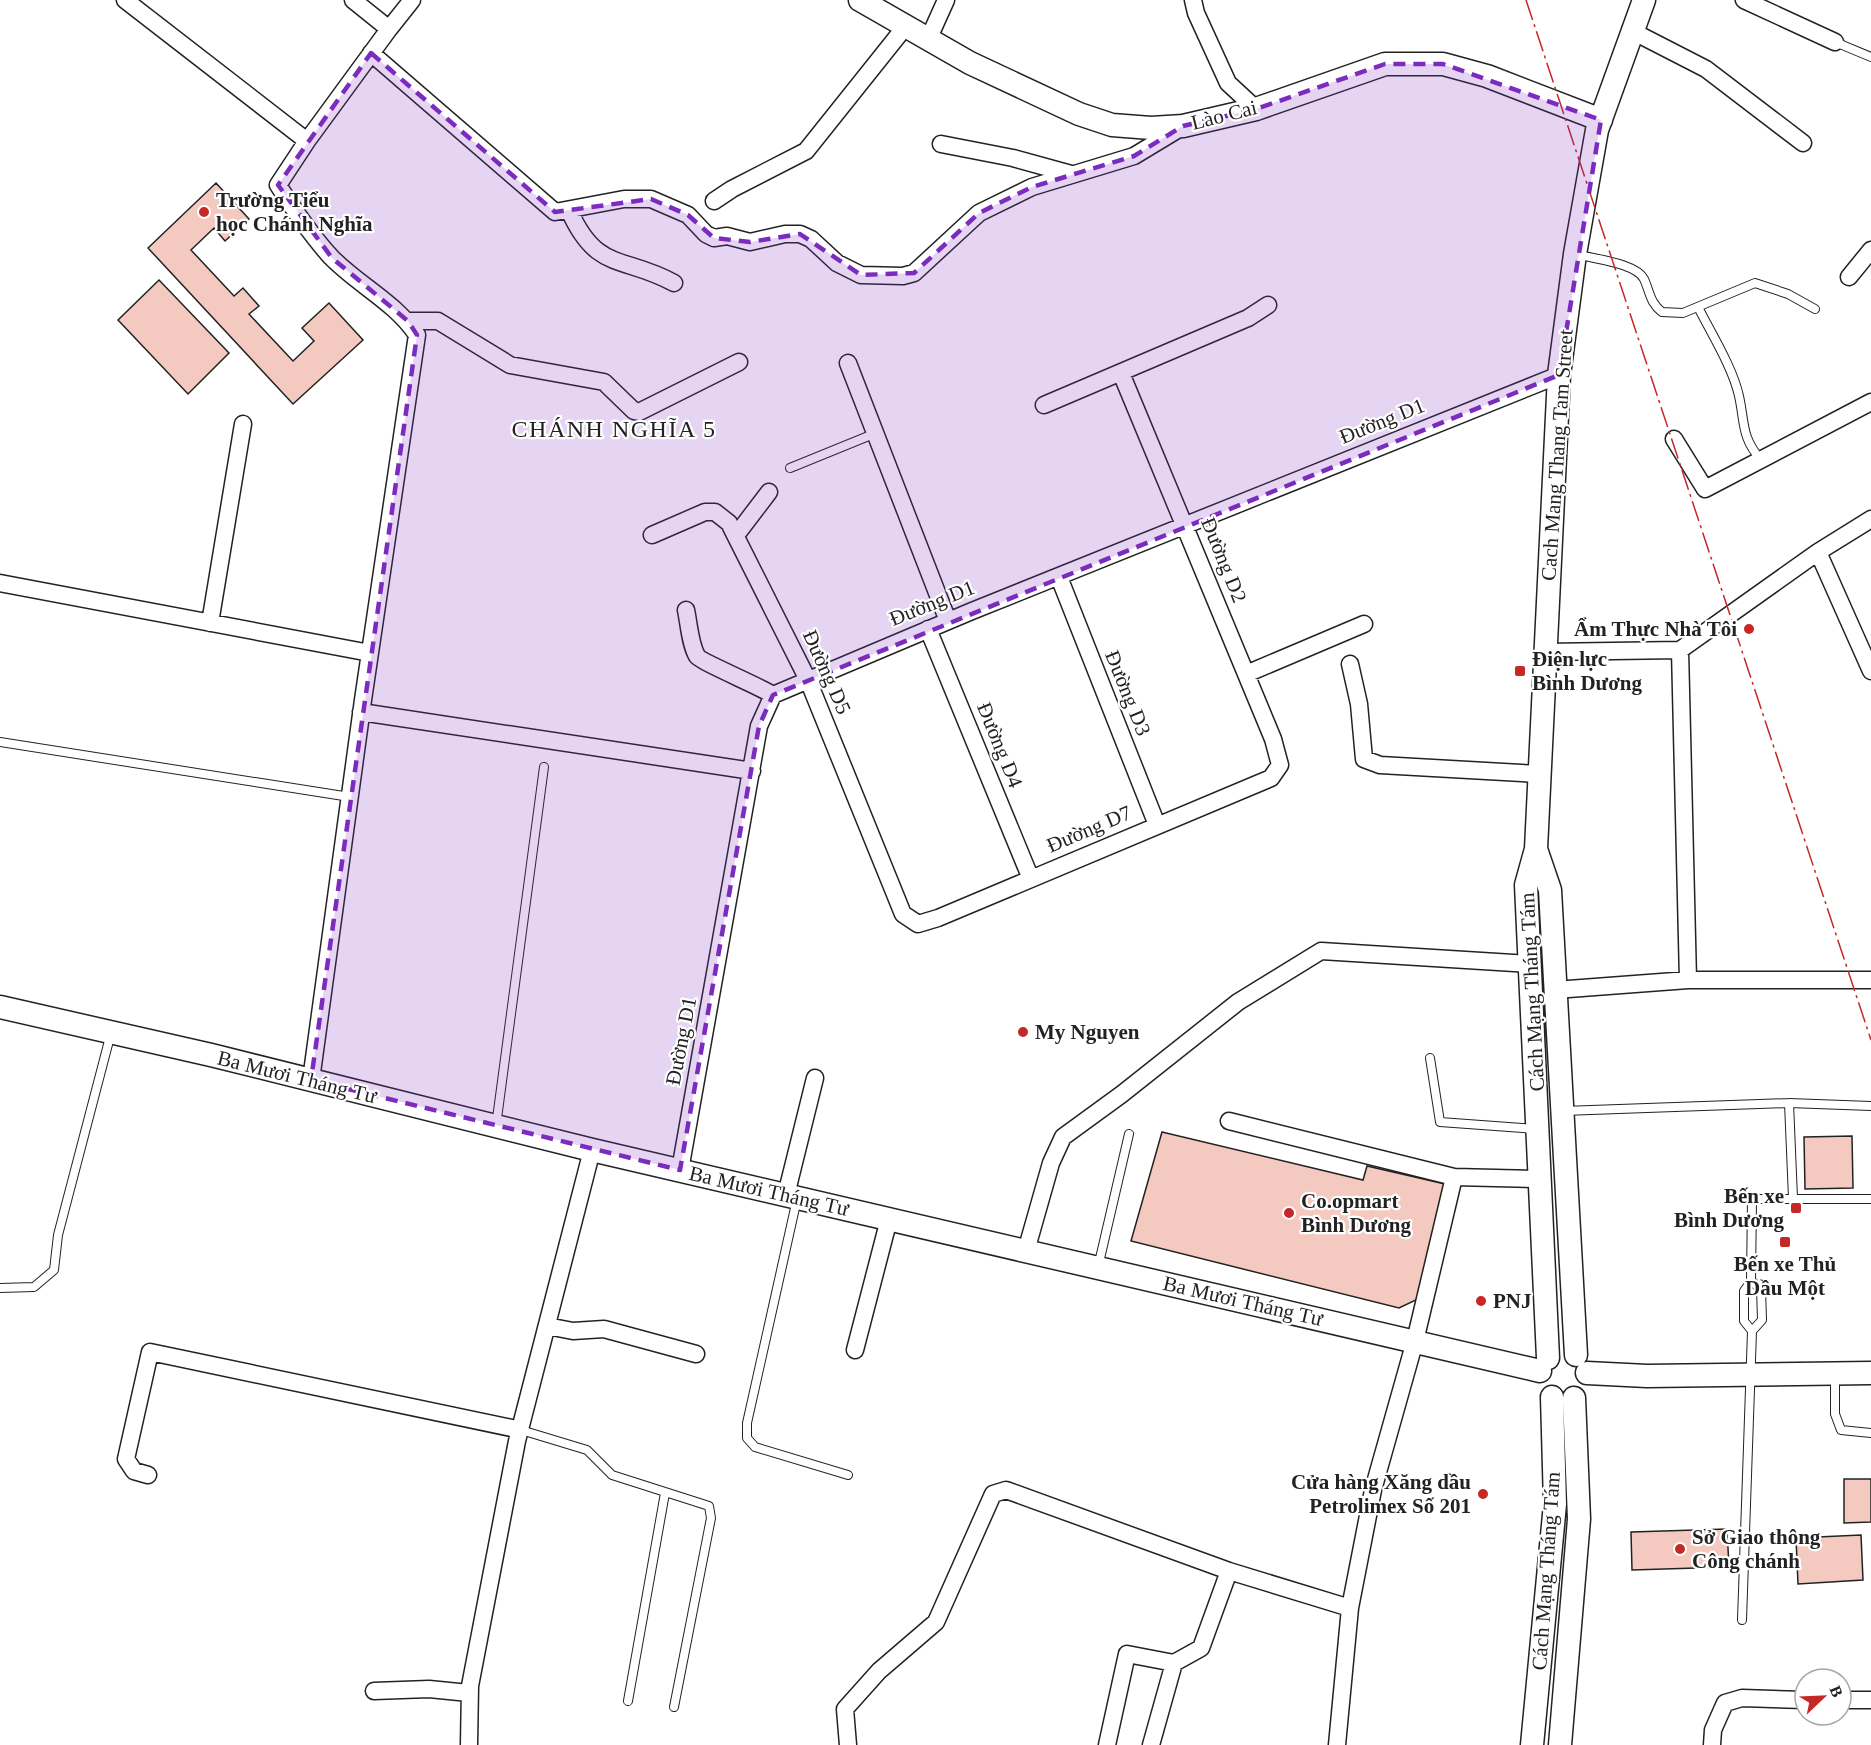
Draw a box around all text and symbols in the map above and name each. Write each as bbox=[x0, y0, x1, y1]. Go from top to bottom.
street label: Lào Cai bbox=[1189, 95, 1260, 135]
place label: Trường Tiểu học Chánh Nghĩa bbox=[216, 188, 373, 236]
marker: Trường Tiểu học Chánh Nghĩa bbox=[197, 205, 211, 219]
street label: Cach Mang Thang Tam Street bbox=[1536, 328, 1578, 582]
street label: Đường D1 bbox=[1336, 393, 1428, 449]
district label: CHÁNH NGHĨA 5 bbox=[512, 416, 716, 442]
street label: Đường D2 bbox=[1196, 514, 1252, 606]
street label: Đường D1 bbox=[886, 575, 978, 631]
place label: Ẩm Thực Nhà Tôi bbox=[1574, 617, 1737, 641]
marker: Ẩm Thực Nhà Tôi bbox=[1742, 622, 1756, 636]
street label: Đường D5 bbox=[798, 626, 856, 718]
street label: Đường D3 bbox=[1100, 647, 1156, 739]
place label: Điện lực Bình Dương bbox=[1532, 647, 1643, 695]
marker: Điện lực Bình Dương bbox=[1513, 664, 1527, 678]
street label: Đường D4 bbox=[972, 699, 1028, 791]
street label: Đường D7 bbox=[1043, 800, 1135, 858]
street label: Cách Mạng Tháng Tám bbox=[1515, 892, 1549, 1092]
street label: Đường D1 bbox=[661, 995, 701, 1087]
place label: My Nguyen bbox=[1035, 1020, 1140, 1044]
marker: My Nguyen bbox=[1016, 1025, 1030, 1039]
street label: Ba Mươi Tháng Tư bbox=[215, 1046, 380, 1109]
street label: Ba Mươi Tháng Tư bbox=[687, 1161, 852, 1221]
place label: Bến xe Bình Dương bbox=[1674, 1184, 1784, 1232]
place label: Co.opmart Bình Dương bbox=[1301, 1189, 1412, 1237]
marker: Bến xe Bình Dương bbox=[1789, 1201, 1803, 1215]
marker: Co.opmart Bình Dương bbox=[1282, 1206, 1296, 1220]
marker: Bến xe Thủ Dầu Một bbox=[1778, 1235, 1792, 1249]
place label: Bến xe Thủ Dầu Một bbox=[1734, 1252, 1836, 1300]
street label: Ba Mươi Tháng Tư bbox=[1161, 1271, 1326, 1331]
place label: PNJ bbox=[1493, 1289, 1532, 1313]
marker: PNJ bbox=[1474, 1294, 1488, 1308]
place label: Cửa hàng Xăng dầu Petrolimex Số 201 bbox=[1291, 1470, 1471, 1518]
street label: Cách Mạng Tháng Tám bbox=[1527, 1471, 1565, 1671]
marker: Cửa hàng Xăng dầu Petrolimex Số 201 bbox=[1476, 1487, 1490, 1501]
place label: Sở Giao thông Công chánh bbox=[1692, 1525, 1821, 1573]
marker: Sở Giao thông Công chánh bbox=[1673, 1542, 1687, 1556]
north arrow bbox=[1793, 1667, 1853, 1727]
text: B bbox=[1826, 1683, 1846, 1700]

